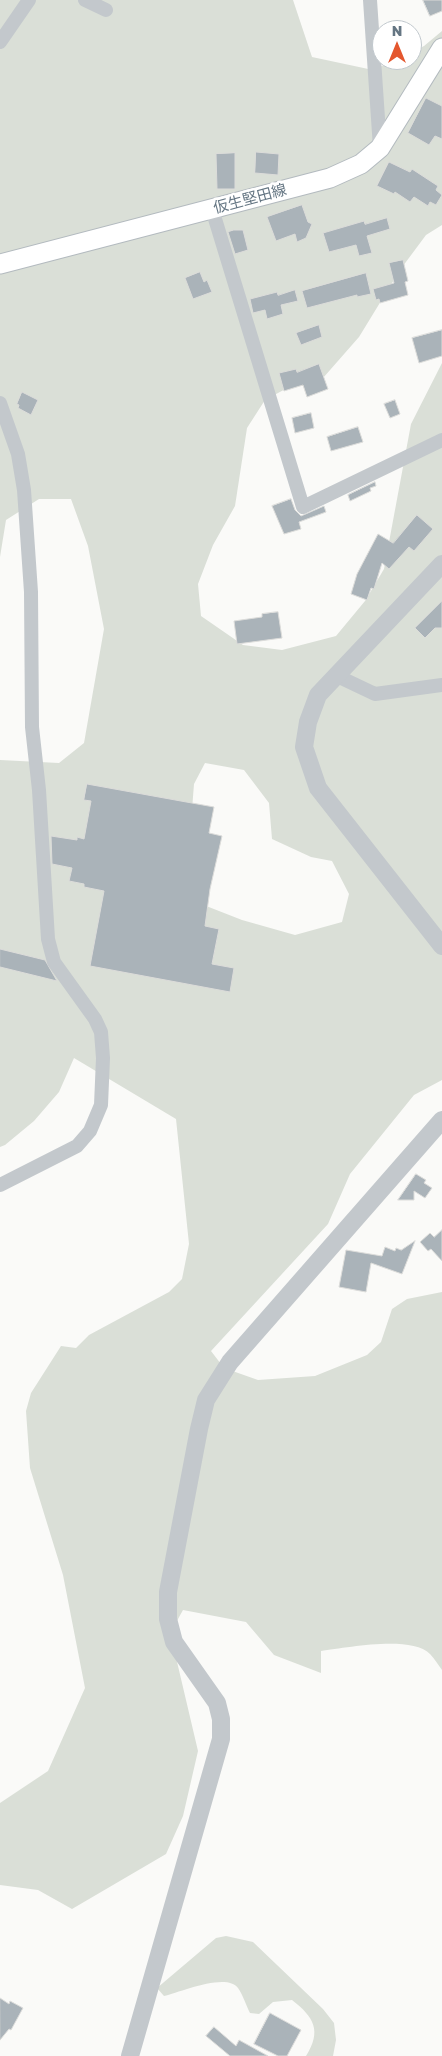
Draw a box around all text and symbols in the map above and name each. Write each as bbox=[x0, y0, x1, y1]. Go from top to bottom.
north arrow bbox=[372, 20, 422, 70]
text: N bbox=[392, 22, 402, 39]
street label: 仮生堅田線 bbox=[211, 181, 289, 217]

